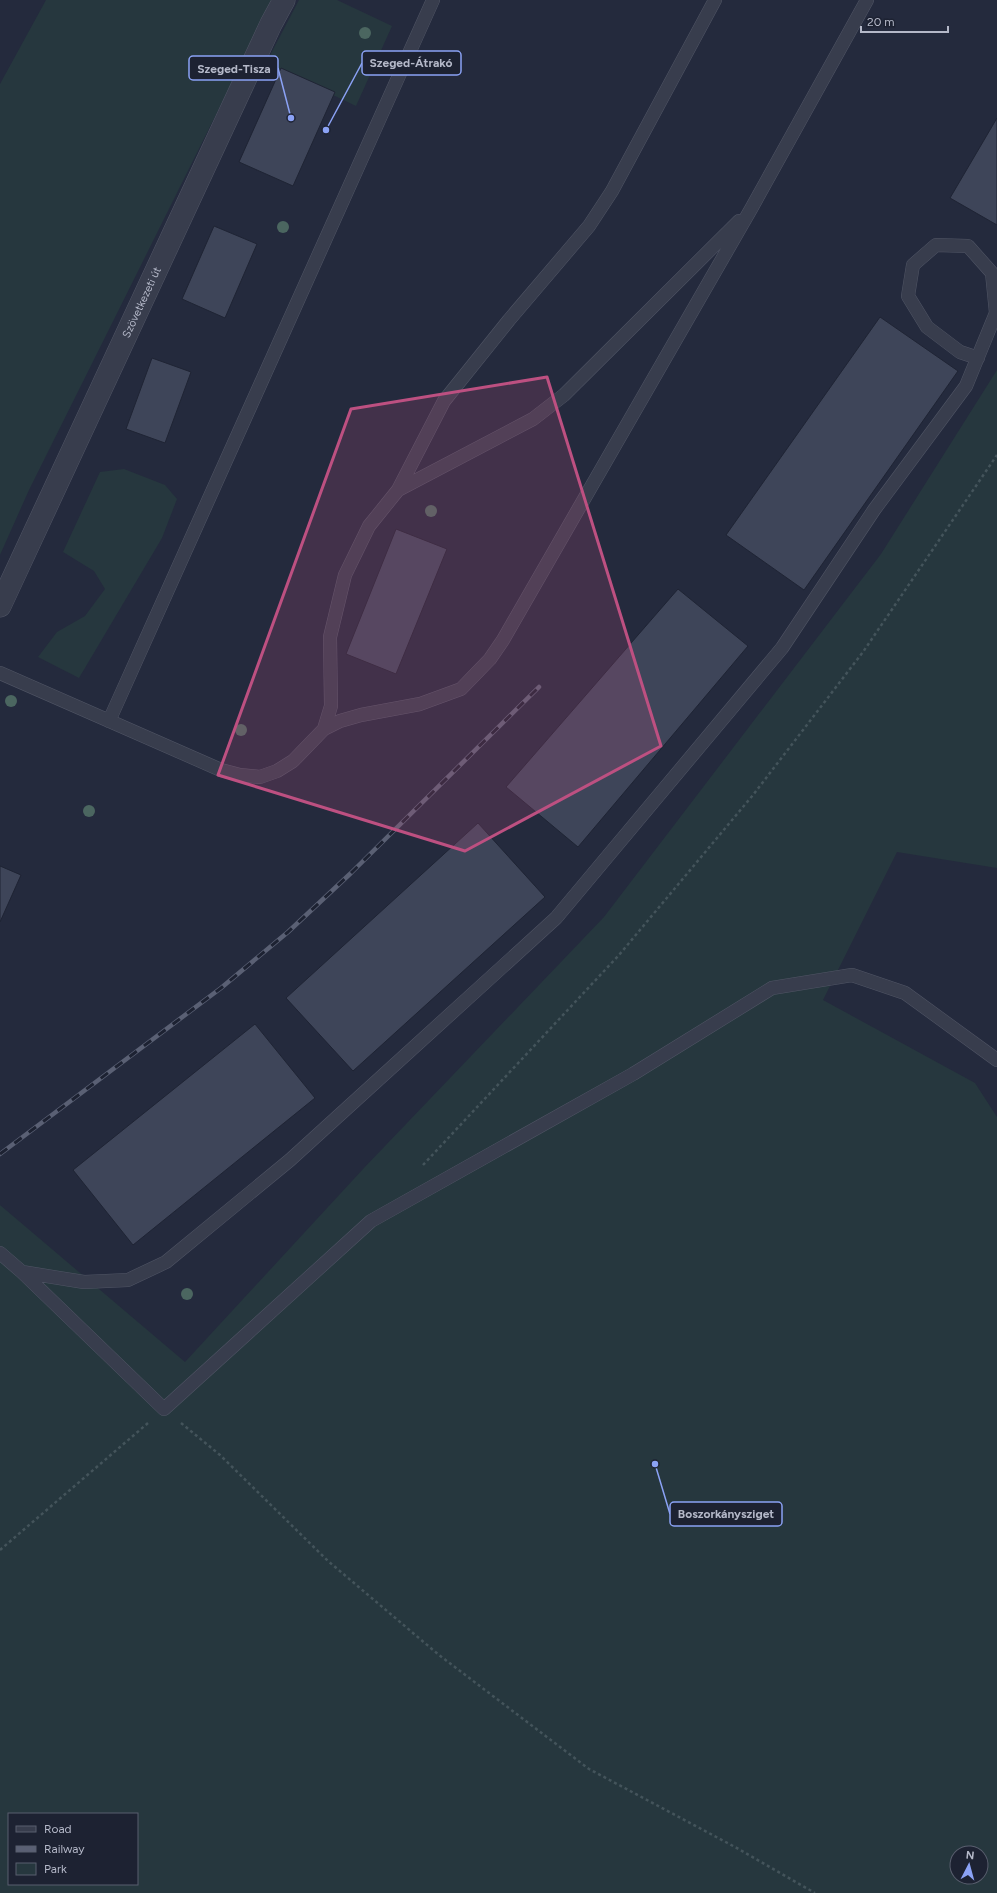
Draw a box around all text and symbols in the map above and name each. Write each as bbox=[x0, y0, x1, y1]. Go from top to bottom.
scale bar bbox=[861, 8, 948, 34]
text: 20 m bbox=[867, 15, 895, 29]
callout: Szeged-Átrakó bbox=[362, 51, 461, 75]
callout: Szeged-Tisza bbox=[189, 56, 278, 80]
text: Szeged-Átrakó bbox=[369, 56, 453, 70]
text: Szeged-Tisza bbox=[197, 62, 271, 76]
street label: Szövetkezeti út bbox=[119, 265, 163, 340]
callout: Boszorkánysziget bbox=[670, 1502, 782, 1526]
text: Boszorkánysziget bbox=[678, 1507, 774, 1521]
legend bbox=[8, 1813, 138, 1885]
text: Road bbox=[44, 1822, 72, 1836]
text: Railway bbox=[44, 1842, 85, 1856]
north arrow bbox=[949, 1845, 989, 1885]
text: N bbox=[965, 1849, 975, 1862]
text: Park bbox=[44, 1862, 67, 1876]

